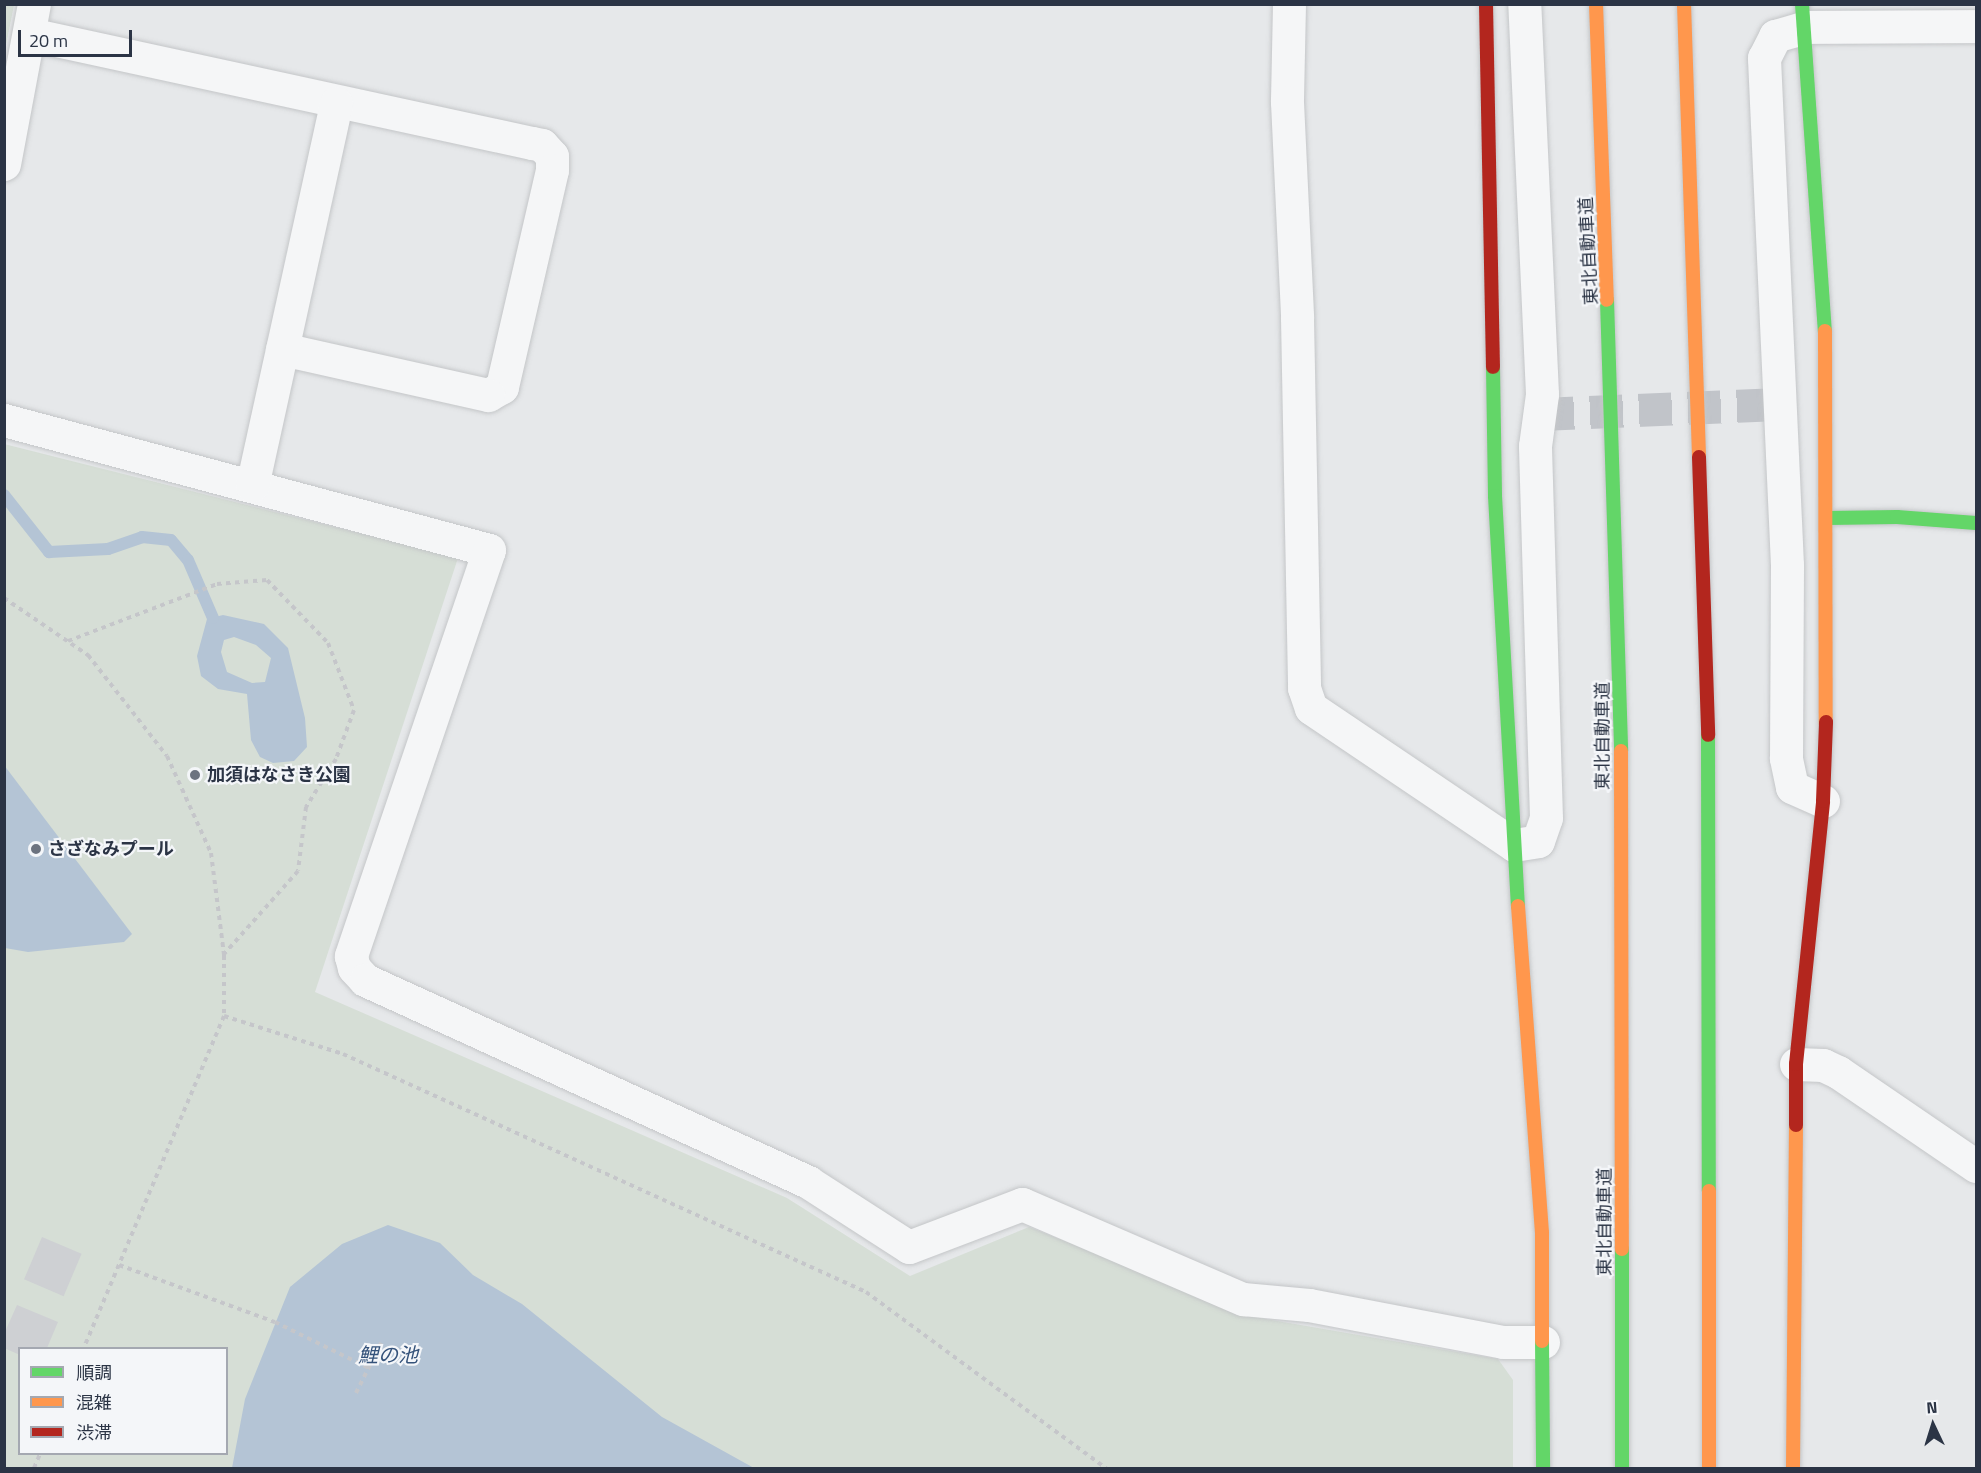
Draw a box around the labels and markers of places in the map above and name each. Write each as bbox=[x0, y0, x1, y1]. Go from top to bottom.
place label: 加須はなさき公園 bbox=[207, 764, 351, 786]
marker: 加須はなさき公園 bbox=[188, 768, 202, 782]
place label: さざなみプール bbox=[48, 838, 174, 860]
marker: さざなみプール bbox=[29, 842, 43, 856]

